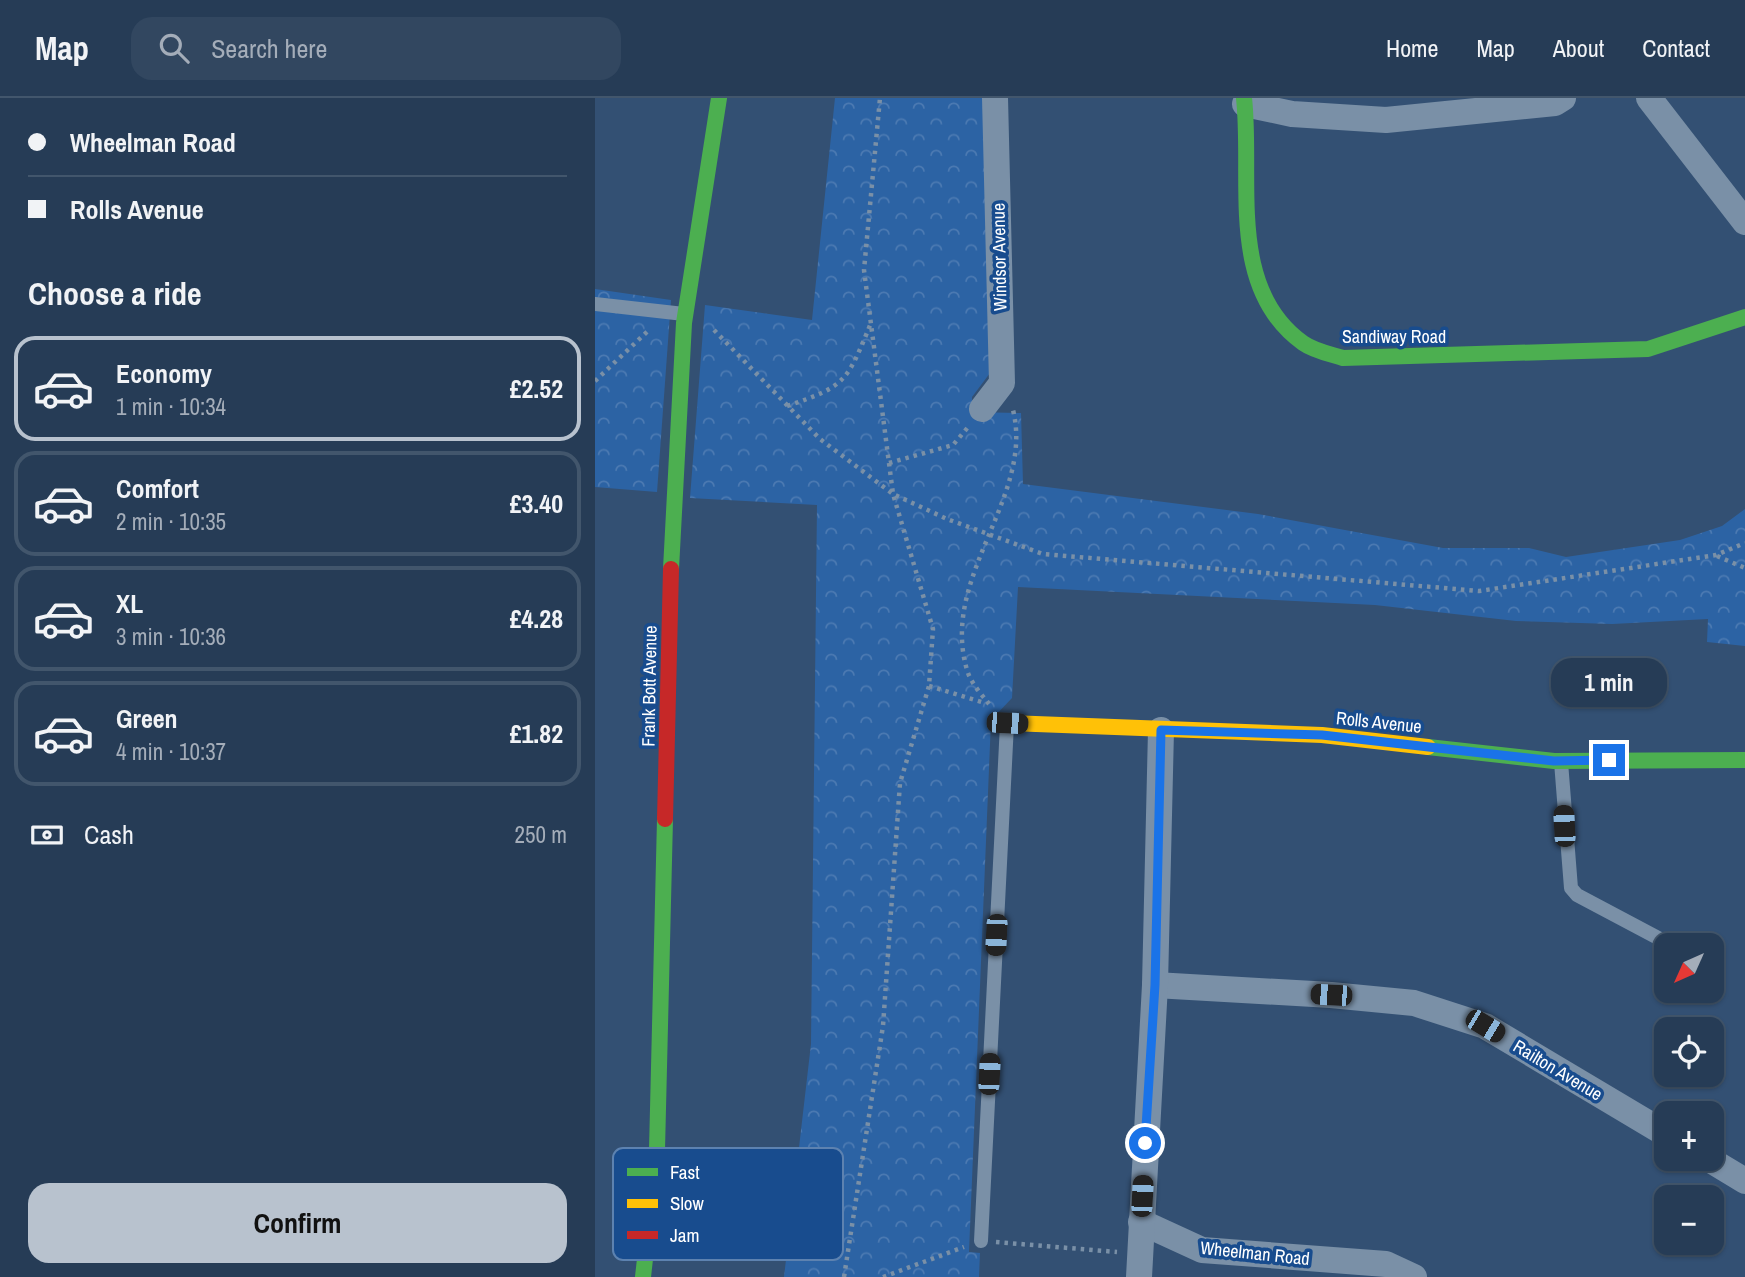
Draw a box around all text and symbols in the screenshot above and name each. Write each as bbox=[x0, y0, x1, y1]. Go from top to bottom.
search box bbox=[131, 17, 621, 80]
text: Map bbox=[35, 26, 89, 70]
icon: search bbox=[155, 29, 193, 67]
text: Search here bbox=[211, 31, 327, 66]
text: Home bbox=[1386, 32, 1438, 64]
text: Map bbox=[1476, 32, 1515, 64]
text: About bbox=[1553, 32, 1604, 64]
text: Contact bbox=[1642, 32, 1710, 64]
text: Wheelman Road bbox=[70, 125, 236, 160]
text: Rolls Avenue bbox=[70, 192, 204, 227]
street label: Windsor Avenue bbox=[986, 203, 1012, 311]
text: Choose a ride bbox=[28, 272, 202, 315]
street label: Sandiway Road bbox=[1342, 324, 1446, 349]
text: Economy bbox=[116, 356, 212, 391]
icon: car bbox=[32, 357, 95, 420]
text: £2.52 bbox=[510, 371, 563, 406]
text: 1 min · 10:34 bbox=[116, 391, 226, 422]
text: Comfort bbox=[116, 471, 199, 506]
icon: car bbox=[32, 472, 95, 535]
text: £3.40 bbox=[510, 486, 563, 521]
text: 2 min · 10:35 bbox=[116, 506, 226, 537]
text: XL bbox=[116, 586, 143, 621]
icon: car bbox=[32, 587, 95, 650]
text: £4.28 bbox=[510, 601, 563, 636]
text: 3 min · 10:36 bbox=[116, 621, 226, 652]
street label: Frank Bott Avenue bbox=[635, 625, 663, 747]
callout: 1 min bbox=[1551, 658, 1667, 708]
text: 1 min bbox=[1584, 667, 1634, 698]
text: Green bbox=[116, 701, 178, 736]
icon: car bbox=[32, 702, 95, 765]
street label: Rolls Avenue bbox=[1335, 705, 1423, 739]
car bbox=[986, 711, 1029, 735]
text: £1.82 bbox=[510, 716, 563, 751]
text: 4 min · 10:37 bbox=[116, 736, 226, 767]
route end bbox=[1593, 744, 1625, 776]
car bbox=[1553, 804, 1576, 848]
icon: cash bbox=[28, 816, 66, 854]
text: Cash bbox=[84, 817, 134, 852]
text: 250 m bbox=[515, 819, 567, 850]
car bbox=[985, 913, 1008, 957]
north arrow bbox=[1654, 933, 1724, 1003]
map controls bbox=[1654, 933, 1724, 1255]
car bbox=[1310, 983, 1353, 1007]
car bbox=[1462, 1006, 1509, 1046]
button: locate bbox=[1654, 1017, 1724, 1087]
street label: Railton Avenue bbox=[1509, 1034, 1607, 1106]
car bbox=[978, 1052, 1001, 1096]
button: + bbox=[1654, 1101, 1724, 1171]
route start bbox=[1129, 1127, 1161, 1159]
legend bbox=[613, 1148, 843, 1260]
text: Fast bbox=[670, 1159, 700, 1185]
car bbox=[1131, 1174, 1154, 1218]
button: Confirm bbox=[28, 1183, 567, 1263]
button: − bbox=[1654, 1185, 1724, 1255]
text: Slow bbox=[670, 1190, 705, 1216]
text: Jam bbox=[670, 1222, 699, 1248]
street label: Wheelman Road bbox=[1199, 1235, 1311, 1271]

